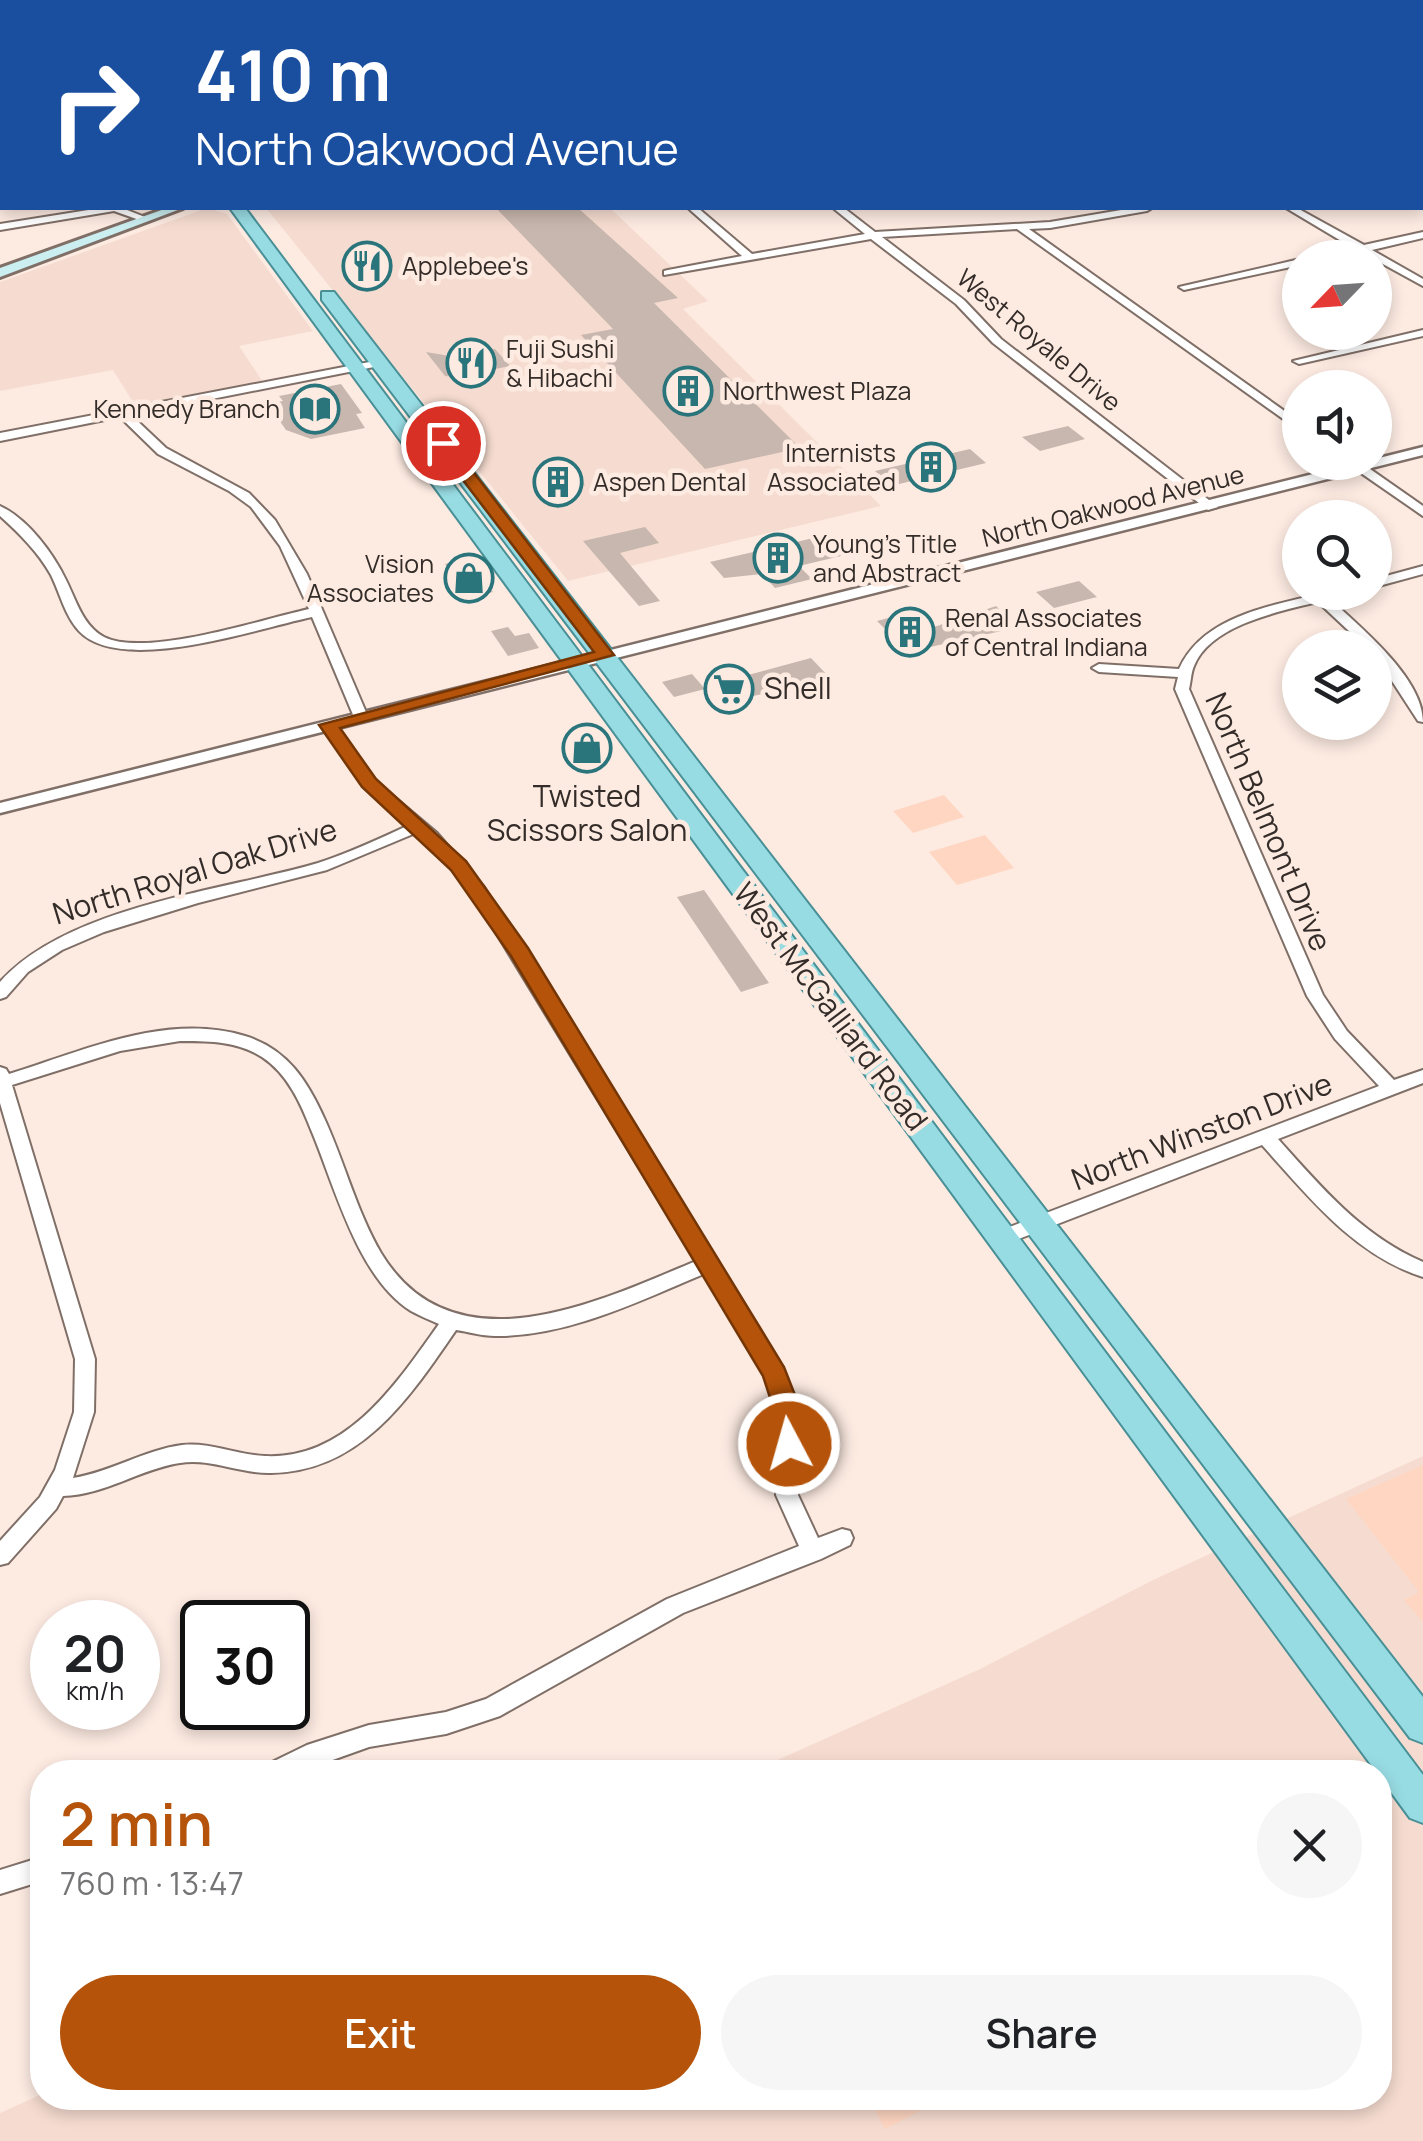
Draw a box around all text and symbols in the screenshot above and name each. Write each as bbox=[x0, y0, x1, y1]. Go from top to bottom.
text: 410 m bbox=[195, 26, 391, 122]
icon: right bbox=[30, 40, 160, 170]
text: North Oakwood Avenue bbox=[195, 117, 679, 179]
restaurant icon: Applebee's bbox=[341, 240, 393, 292]
north arrow bbox=[1282, 240, 1392, 350]
map controls bbox=[1282, 240, 1392, 740]
place label: Applebee's bbox=[402, 248, 528, 283]
street label: West Royale Drive bbox=[949, 260, 1129, 419]
place label: Fuji Sushi & Hibachi bbox=[506, 331, 615, 395]
restaurant icon: Fuji Sushi & Hibachi bbox=[445, 337, 497, 389]
building icon: Northwest Plaza bbox=[662, 365, 714, 417]
button: sound bbox=[1282, 370, 1392, 480]
place label: Northwest Plaza bbox=[723, 373, 911, 408]
library icon: Kennedy Branch bbox=[289, 383, 341, 435]
place label: Kennedy Branch bbox=[94, 391, 280, 426]
pin bbox=[401, 401, 486, 486]
icon: arrive bbox=[416, 416, 471, 471]
place label: Internists Associated bbox=[767, 435, 896, 499]
building icon: Internists Associated bbox=[905, 441, 957, 493]
building icon: Aspen Dental bbox=[532, 456, 584, 508]
street label: North Oakwood Avenue bbox=[978, 456, 1248, 555]
place label: Aspen Dental bbox=[593, 464, 746, 499]
button: search bbox=[1282, 500, 1392, 610]
place label: Young's Title and Abstract bbox=[813, 526, 961, 590]
building icon: Young's Title and Abstract bbox=[752, 532, 804, 584]
place label: Vision Associates bbox=[307, 546, 434, 610]
shop icon: Vision Associates bbox=[443, 552, 495, 604]
place label: Renal Associates of Central Indiana bbox=[945, 600, 1148, 664]
building icon: Renal Associates of Central Indiana bbox=[884, 606, 936, 658]
button: layers bbox=[1282, 630, 1392, 740]
supermarket icon: Shell bbox=[703, 663, 755, 715]
place label: Shell bbox=[764, 667, 832, 708]
street label: North Belmont Drive bbox=[1196, 686, 1342, 957]
shop icon: Twisted Scissors Salon bbox=[561, 722, 613, 774]
place label: Twisted Scissors Salon bbox=[487, 775, 687, 850]
street label: North Royal Oak Drive bbox=[47, 808, 342, 933]
street label: West McGalliard Road bbox=[724, 874, 938, 1138]
street label: North Winston Drive bbox=[1065, 1062, 1338, 1199]
position arrow bbox=[737, 1392, 841, 1496]
speed limit sign: 30 bbox=[180, 1600, 310, 1730]
text: 20 bbox=[64, 1619, 126, 1687]
text: km/h bbox=[66, 1673, 124, 1708]
text: 2 min bbox=[60, 1782, 213, 1864]
button: close bbox=[1257, 1793, 1362, 1898]
text: 760 m · 13:47 bbox=[60, 1861, 244, 1905]
button: Exit bbox=[60, 1975, 701, 2090]
button: Share bbox=[721, 1975, 1362, 2090]

